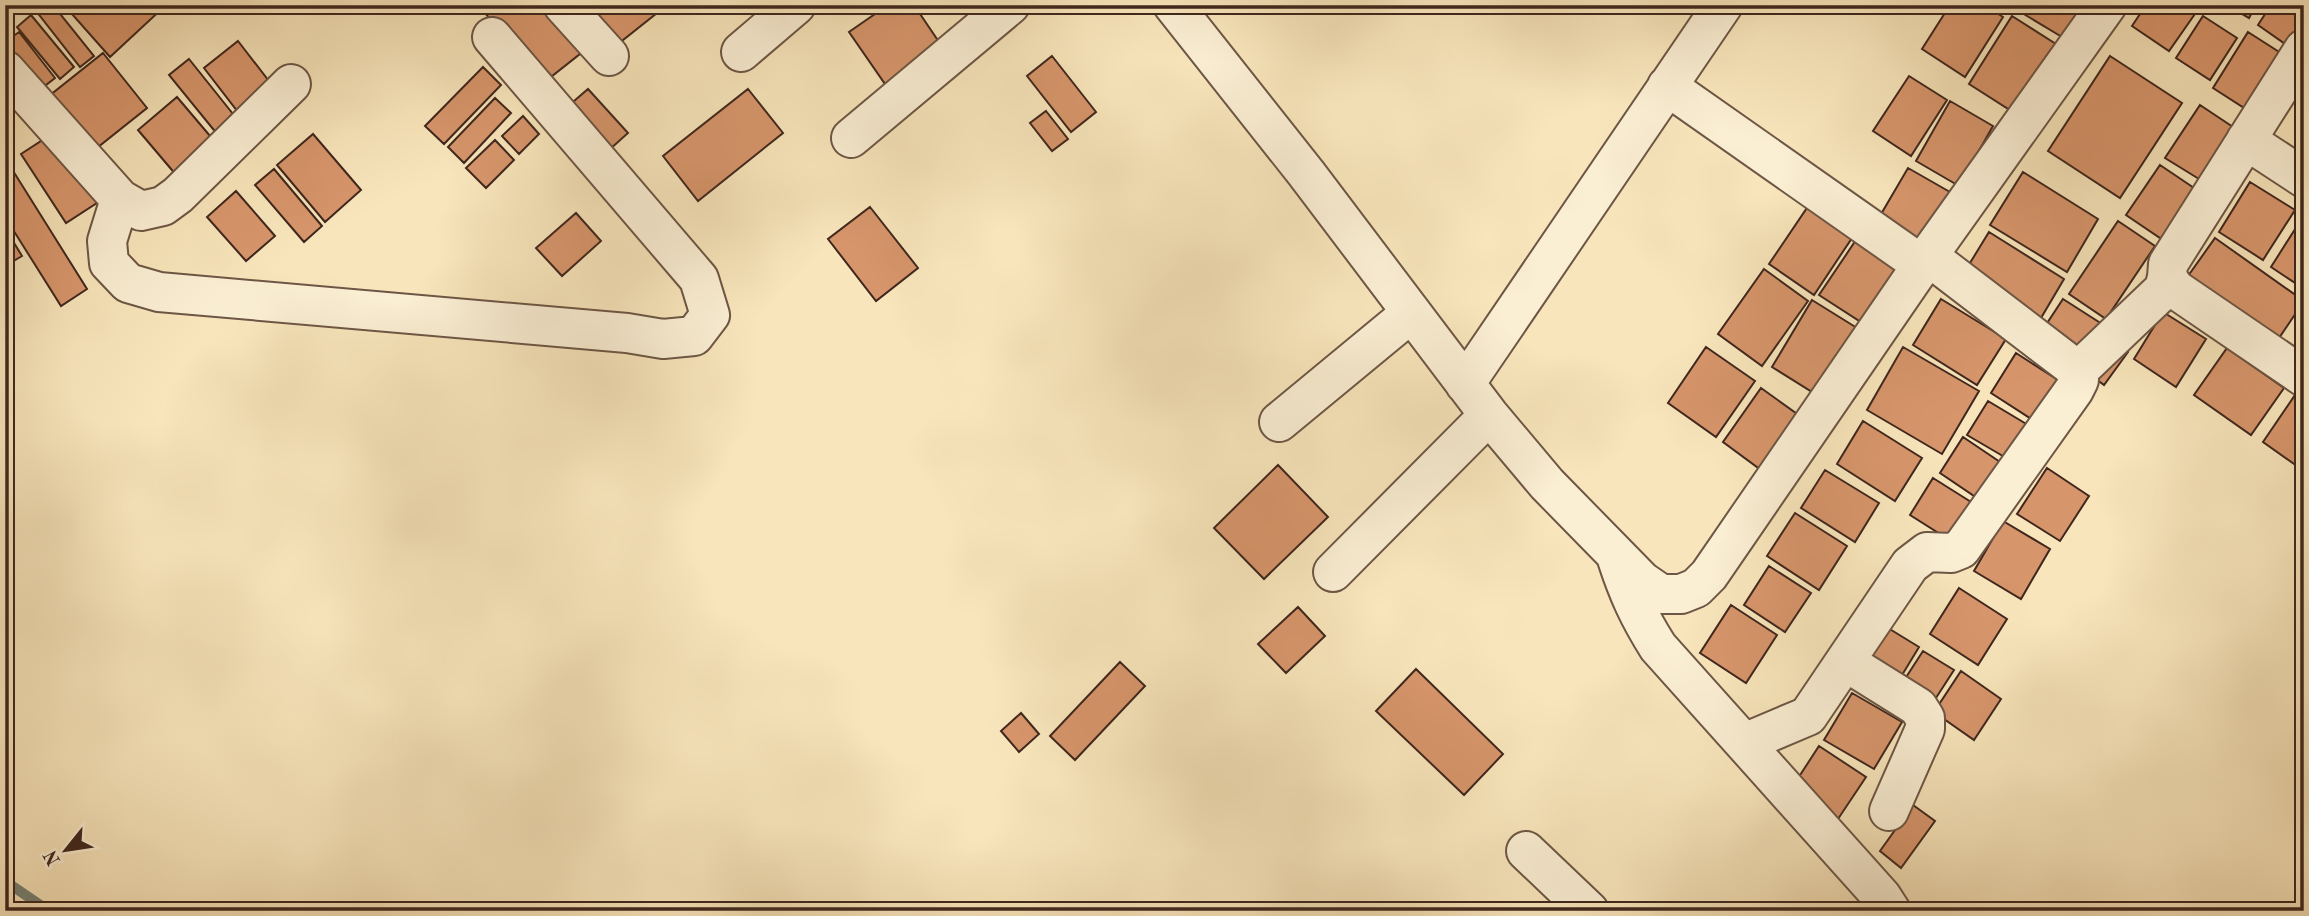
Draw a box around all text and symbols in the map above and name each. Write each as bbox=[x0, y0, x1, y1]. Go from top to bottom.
north arrow bbox=[32, 814, 102, 884]
text: N bbox=[41, 846, 65, 868]

